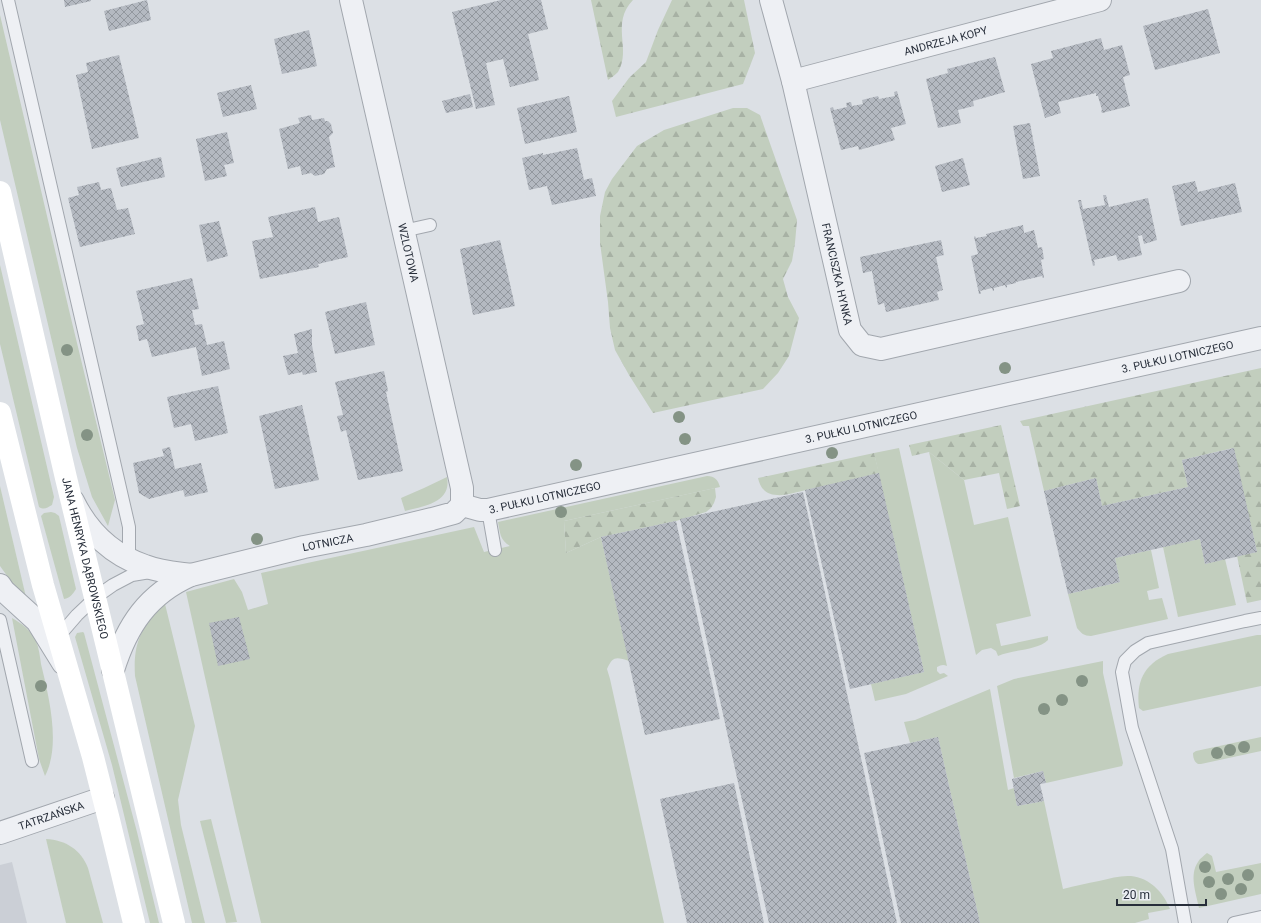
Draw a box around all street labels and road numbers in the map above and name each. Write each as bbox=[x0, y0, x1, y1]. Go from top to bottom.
street label: ANDRZEJA KOPY bbox=[903, 24, 989, 58]
street label: WZLOTOWA bbox=[395, 222, 421, 284]
street label: FRANCISZKA HYNKA bbox=[819, 222, 855, 327]
street label: 3. PUŁKU LOTNICZEGO bbox=[1120, 338, 1235, 376]
street label: 3. PUŁKU LOTNICZEGO bbox=[804, 409, 918, 446]
street label: JANA HENRYKA DĄBROWSKIEGO bbox=[59, 476, 111, 640]
street label: 3. PUŁKU LOTNICZEGO bbox=[488, 479, 602, 517]
street label: LOTNICZA bbox=[301, 531, 355, 554]
street label: TATRZAŃSKA bbox=[17, 799, 86, 833]

